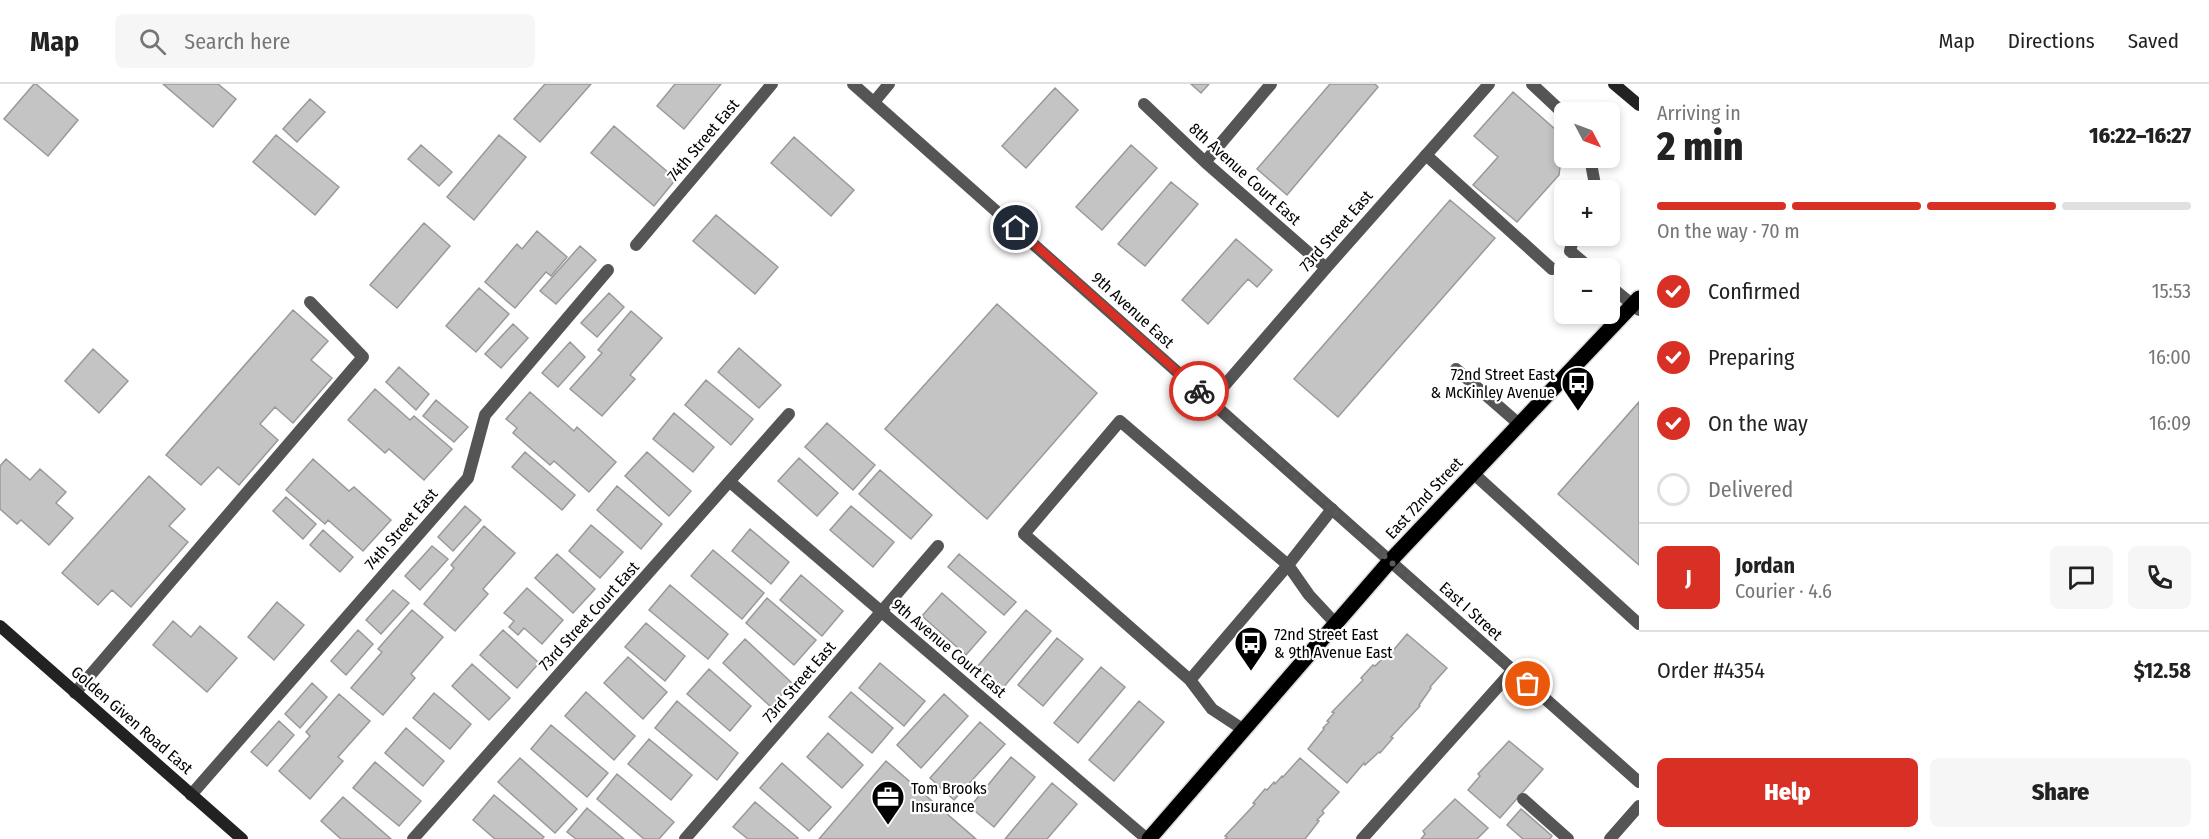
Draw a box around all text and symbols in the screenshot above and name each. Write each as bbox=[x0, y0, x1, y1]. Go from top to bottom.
search box bbox=[115, 14, 535, 68]
text: Map bbox=[30, 25, 79, 58]
icon: search bbox=[136, 25, 169, 58]
text: Search here bbox=[184, 28, 290, 55]
text: Map bbox=[1938, 28, 1975, 54]
text: Directions bbox=[2008, 28, 2095, 54]
text: Saved bbox=[2128, 28, 2179, 54]
street label: 74th Street East bbox=[663, 95, 743, 185]
text: Arriving in bbox=[1657, 101, 1741, 125]
north arrow bbox=[1554, 102, 1620, 168]
map controls bbox=[1554, 102, 1620, 324]
street label: 8th Avenue Court East bbox=[1185, 119, 1305, 230]
text: 16:22–16:27 bbox=[2089, 122, 2191, 149]
text: 2 min bbox=[1657, 124, 1743, 170]
button: + bbox=[1554, 180, 1620, 246]
street label: 73rd Street East bbox=[1296, 186, 1377, 275]
pin bbox=[990, 202, 1041, 253]
icon: home bbox=[999, 211, 1032, 244]
text: On the way · 70 m bbox=[1657, 219, 1800, 243]
button: − bbox=[1554, 258, 1620, 324]
street label: 9th Avenue East bbox=[1088, 268, 1179, 352]
icon: check bbox=[1657, 275, 1690, 308]
text: Confirmed bbox=[1708, 278, 1801, 305]
text: 15:53 bbox=[2152, 279, 2191, 303]
icon: check bbox=[1657, 341, 1690, 374]
text: Preparing bbox=[1708, 344, 1794, 371]
text: 16:00 bbox=[2148, 345, 2191, 369]
courier bbox=[1169, 361, 1229, 421]
place label: 72nd Street East & McKinley Avenue bbox=[1430, 365, 1556, 402]
bus stop icon: 72nd Street East & McKinley Avenue bbox=[1560, 365, 1596, 412]
icon: bike bbox=[1183, 375, 1216, 408]
icon: check bbox=[1657, 407, 1690, 440]
text: On the way bbox=[1708, 410, 1808, 437]
text: 16:09 bbox=[2149, 411, 2191, 435]
street label: East 72nd Street bbox=[1381, 453, 1467, 543]
text: Delivered bbox=[1708, 476, 1793, 503]
street label: 74th Street East bbox=[361, 484, 442, 573]
button: chat bbox=[2050, 546, 2113, 609]
button: phone bbox=[2128, 546, 2191, 609]
text: Jordan bbox=[1735, 552, 1795, 579]
street label: 73rd Street Court East bbox=[535, 557, 644, 675]
text: J bbox=[1685, 564, 1692, 591]
street label: East I Street bbox=[1436, 578, 1507, 645]
text: Courier · 4.6 bbox=[1735, 579, 1832, 603]
street label: 9th Avenue Court East bbox=[888, 595, 1011, 702]
bus stop icon: 72nd Street East & 9th Avenue East bbox=[1233, 625, 1269, 672]
place label: 72nd Street East & 9th Avenue East bbox=[1274, 625, 1393, 662]
street label: 73rd Street East bbox=[759, 637, 840, 726]
text: Order #4354 bbox=[1657, 657, 1765, 684]
text: $12.58 bbox=[2134, 657, 2191, 684]
pin bbox=[1502, 658, 1553, 709]
street label: Golden Given Road East bbox=[67, 662, 197, 778]
icon: bag bbox=[1511, 667, 1544, 700]
button: Help bbox=[1657, 758, 1918, 827]
button: Share bbox=[1930, 758, 2191, 827]
office icon: Tom Brooks Insurance bbox=[870, 779, 906, 826]
place label: Tom Brooks Insurance bbox=[911, 779, 987, 816]

